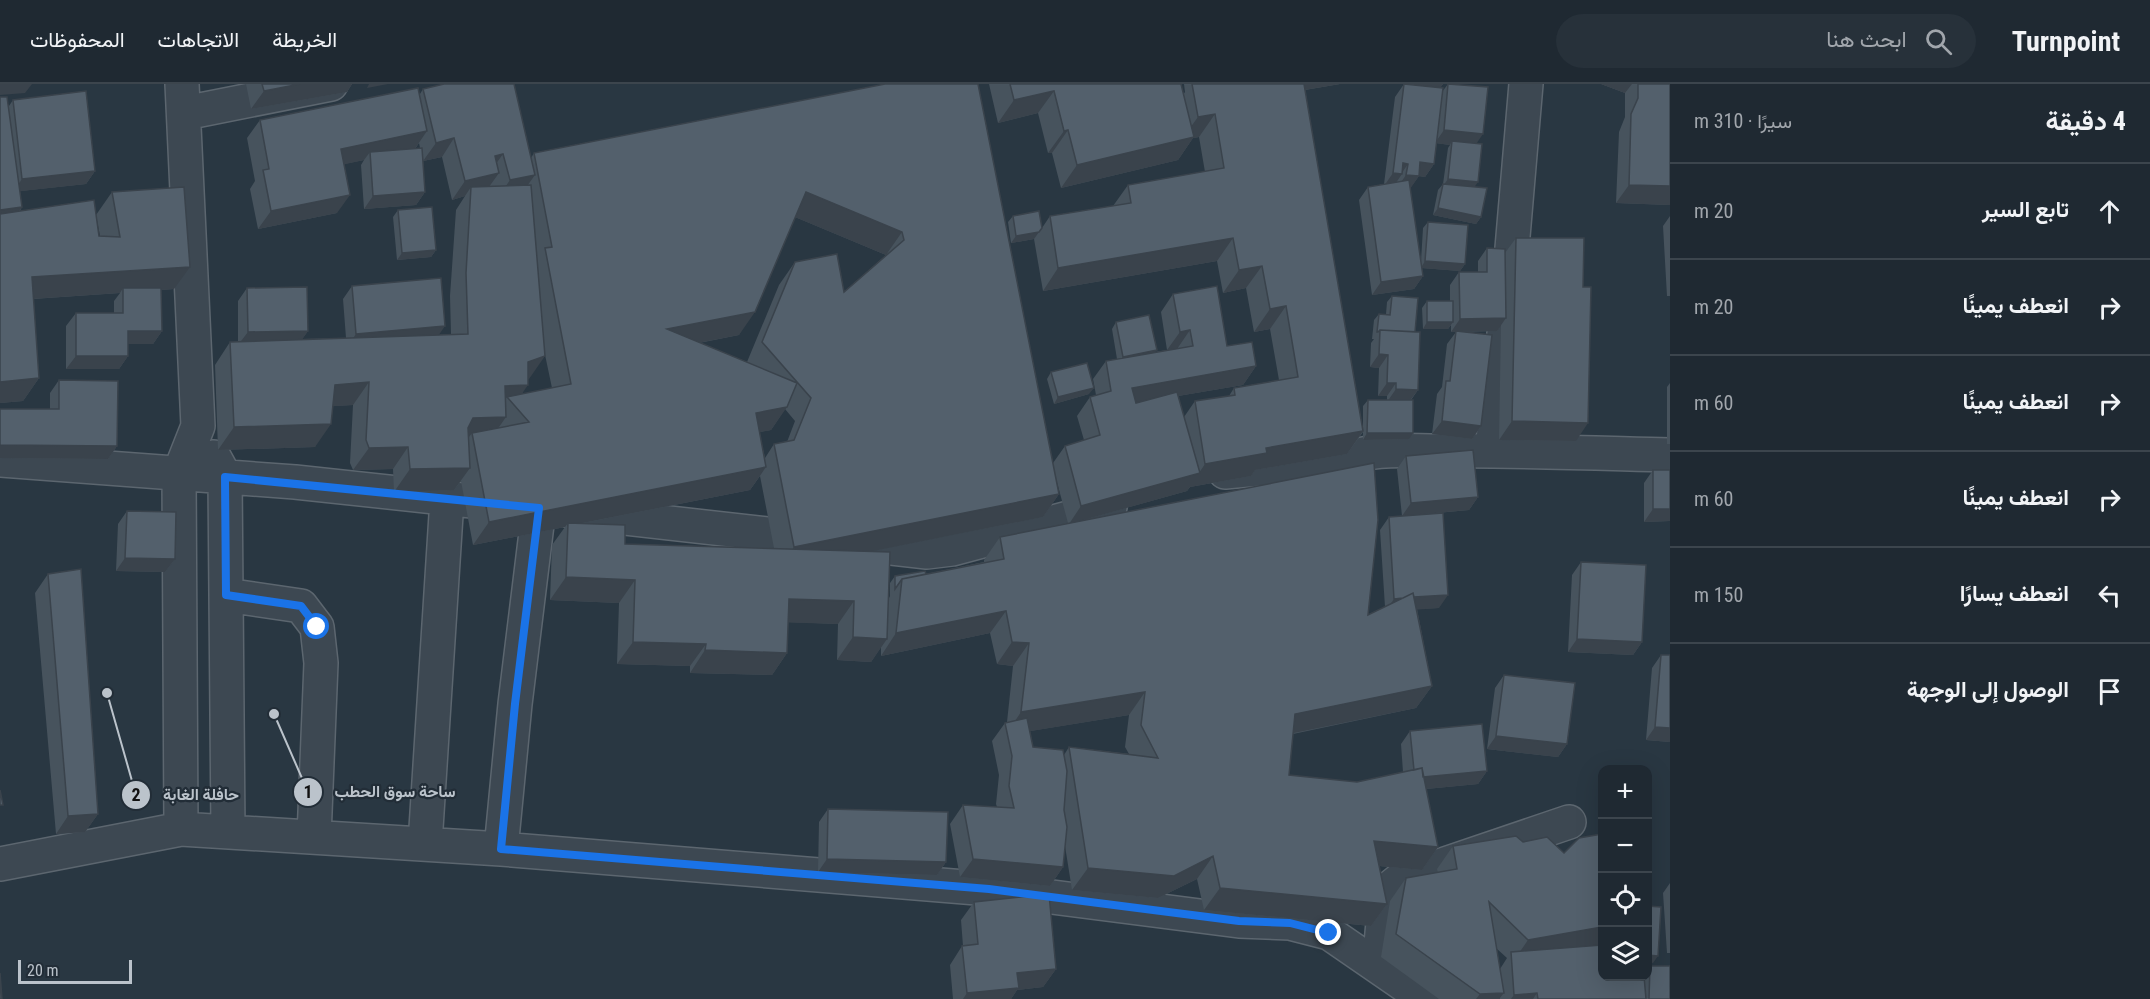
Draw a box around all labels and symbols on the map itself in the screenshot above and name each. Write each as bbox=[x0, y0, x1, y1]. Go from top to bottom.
route start bbox=[303, 613, 329, 639]
callout: ساحة سوق الحطب bbox=[293, 775, 468, 809]
callout: حافلة الغابة bbox=[121, 778, 251, 812]
text: 1 bbox=[303, 781, 313, 802]
text: ساحة سوق الحطب bbox=[334, 782, 456, 802]
text: 2 bbox=[131, 784, 141, 805]
text: حافلة الغابة bbox=[163, 785, 239, 804]
route end bbox=[1315, 919, 1341, 945]
scale bar bbox=[18, 957, 132, 984]

